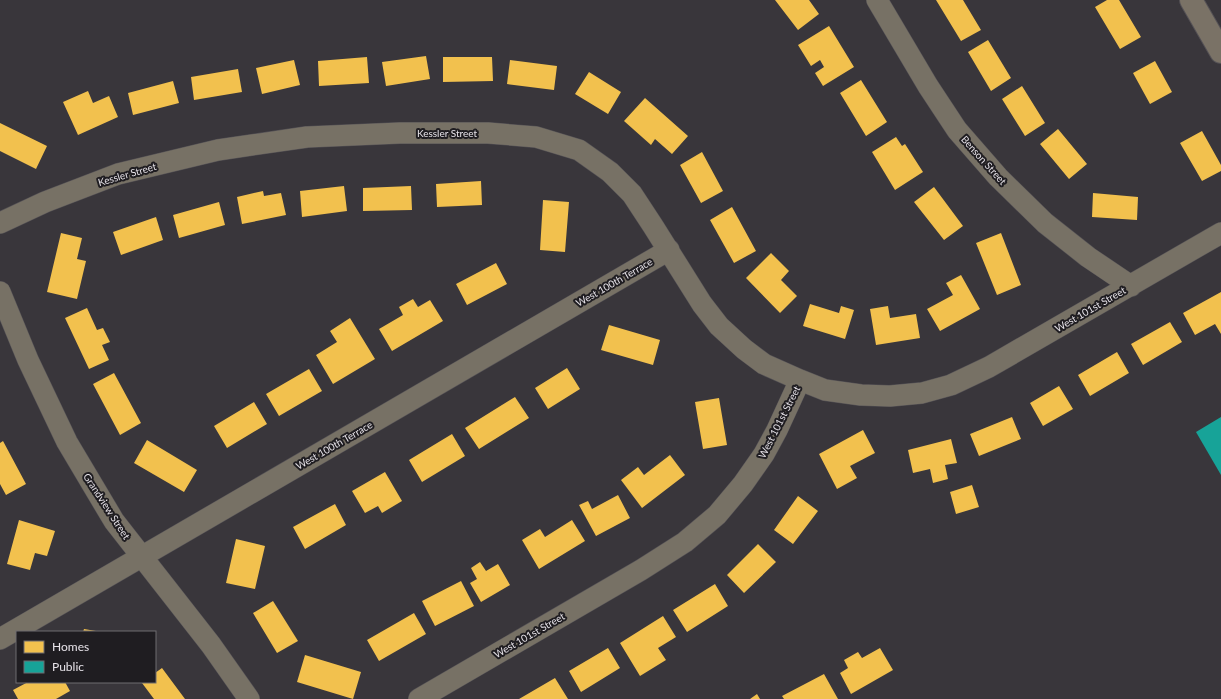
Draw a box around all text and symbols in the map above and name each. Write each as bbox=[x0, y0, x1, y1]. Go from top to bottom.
street label: Kessler Street bbox=[417, 127, 477, 139]
street label: Benson Street bbox=[959, 133, 1009, 187]
street label: Kessler Street bbox=[96, 160, 158, 188]
street label: West 100th Terrace bbox=[574, 255, 654, 309]
street label: West 101st Street bbox=[1052, 284, 1128, 334]
street label: West 101st Street bbox=[756, 383, 803, 460]
street label: West 100th Terrace bbox=[294, 418, 374, 472]
street label: Grandview Street bbox=[81, 471, 133, 542]
street label: West 101st Street bbox=[491, 610, 567, 660]
legend bbox=[16, 631, 156, 683]
text: Homes bbox=[52, 639, 89, 654]
text: Public bbox=[52, 659, 84, 674]

